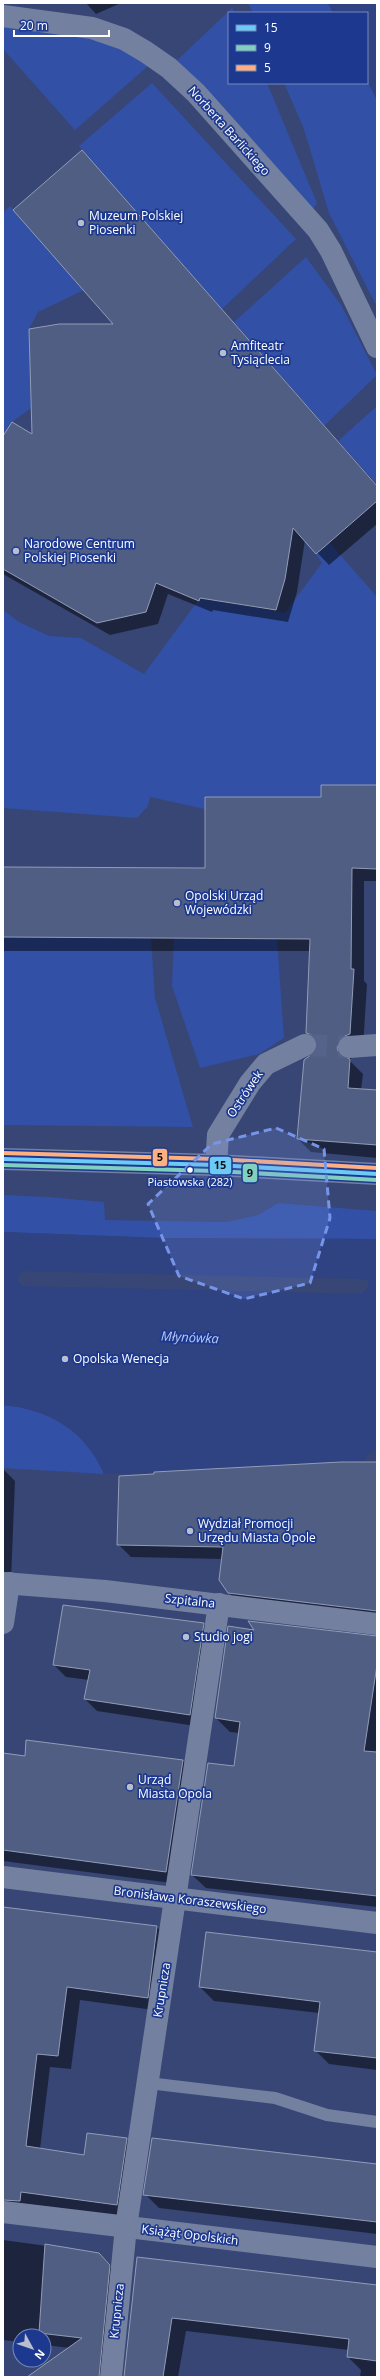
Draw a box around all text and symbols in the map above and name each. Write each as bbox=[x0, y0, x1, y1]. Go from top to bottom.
scale bar bbox=[14, 12, 109, 38]
legend bbox=[228, 12, 368, 84]
text: 20 m bbox=[20, 17, 48, 34]
text: 15 bbox=[264, 19, 278, 36]
text: 9 bbox=[264, 39, 271, 56]
text: 5 bbox=[264, 59, 271, 76]
street label: Norberta Barlickiego bbox=[185, 82, 274, 179]
place label: Muzeum Polskiej Piosenki bbox=[89, 207, 183, 238]
marker: Muzeum Polskiej Piosenki bbox=[76, 218, 86, 228]
place label: Amfiteatr Tysiąclecia bbox=[231, 337, 290, 368]
marker: Amfiteatr Tysiąclecia bbox=[218, 348, 228, 358]
place label: Narodowe Centrum Polskiej Piosenki bbox=[24, 535, 135, 566]
marker: Narodowe Centrum Polskiej Piosenki bbox=[11, 546, 21, 556]
place label: Opolski Urząd Wojewódzki bbox=[185, 887, 263, 918]
marker: Opolski Urząd Wojewódzki bbox=[172, 898, 182, 908]
street label: Ostrówek bbox=[222, 1066, 267, 1121]
line badge: 5 bbox=[152, 1148, 168, 1167]
text: 5 bbox=[157, 1149, 163, 1164]
line badge: 15 bbox=[209, 1156, 232, 1175]
text: 15 bbox=[214, 1157, 226, 1172]
line badge: 9 bbox=[242, 1163, 258, 1183]
marker: Piastowska (282) bbox=[185, 1165, 195, 1175]
text: 9 bbox=[247, 1165, 253, 1180]
place label: Piastowska (282) bbox=[147, 1174, 233, 1189]
water label: Młynówka bbox=[161, 1326, 220, 1348]
place label: Opolska Wenecja bbox=[73, 1350, 169, 1367]
marker: Opolska Wenecja bbox=[60, 1354, 70, 1364]
place label: Wydział Promocji Urzędu Miasta Opole bbox=[198, 1515, 316, 1546]
marker: Wydział Promocji Urzędu Miasta Opole bbox=[185, 1526, 195, 1536]
street label: Szpitalna bbox=[164, 1589, 216, 1612]
place label: Studio jogi bbox=[194, 1628, 253, 1645]
marker: Studio jogi bbox=[181, 1632, 191, 1642]
place label: Urząd Miasta Opola bbox=[138, 1771, 212, 1802]
marker: Urząd Miasta Opola bbox=[125, 1782, 135, 1792]
street label: Bronisława Koraszewskiego bbox=[113, 1882, 267, 1917]
street label: Krupnicza bbox=[149, 1961, 174, 2019]
street label: Książąt Opolskich bbox=[141, 2220, 240, 2249]
street label: Krupnicza bbox=[105, 2283, 128, 2339]
north arrow bbox=[12, 2328, 52, 2368]
text: N bbox=[31, 2346, 49, 2363]

